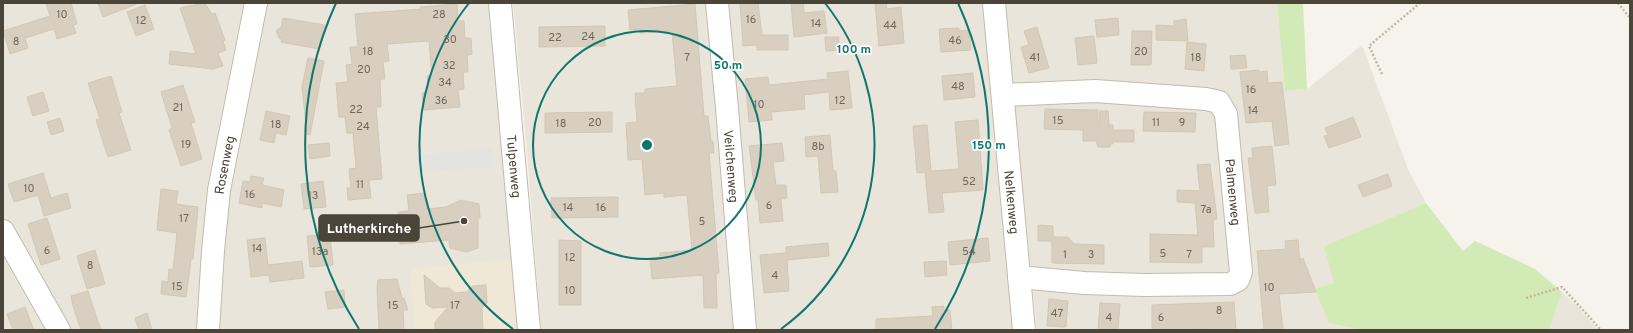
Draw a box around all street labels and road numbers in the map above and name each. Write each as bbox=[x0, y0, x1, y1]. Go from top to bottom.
street label: Veilchenweg bbox=[719, 129, 741, 204]
street label: Tulpenweg bbox=[502, 134, 523, 199]
street label: Rosenweg bbox=[213, 135, 240, 195]
street label: Palmenweg bbox=[1220, 158, 1243, 227]
street label: Nelkenweg bbox=[999, 170, 1021, 235]

